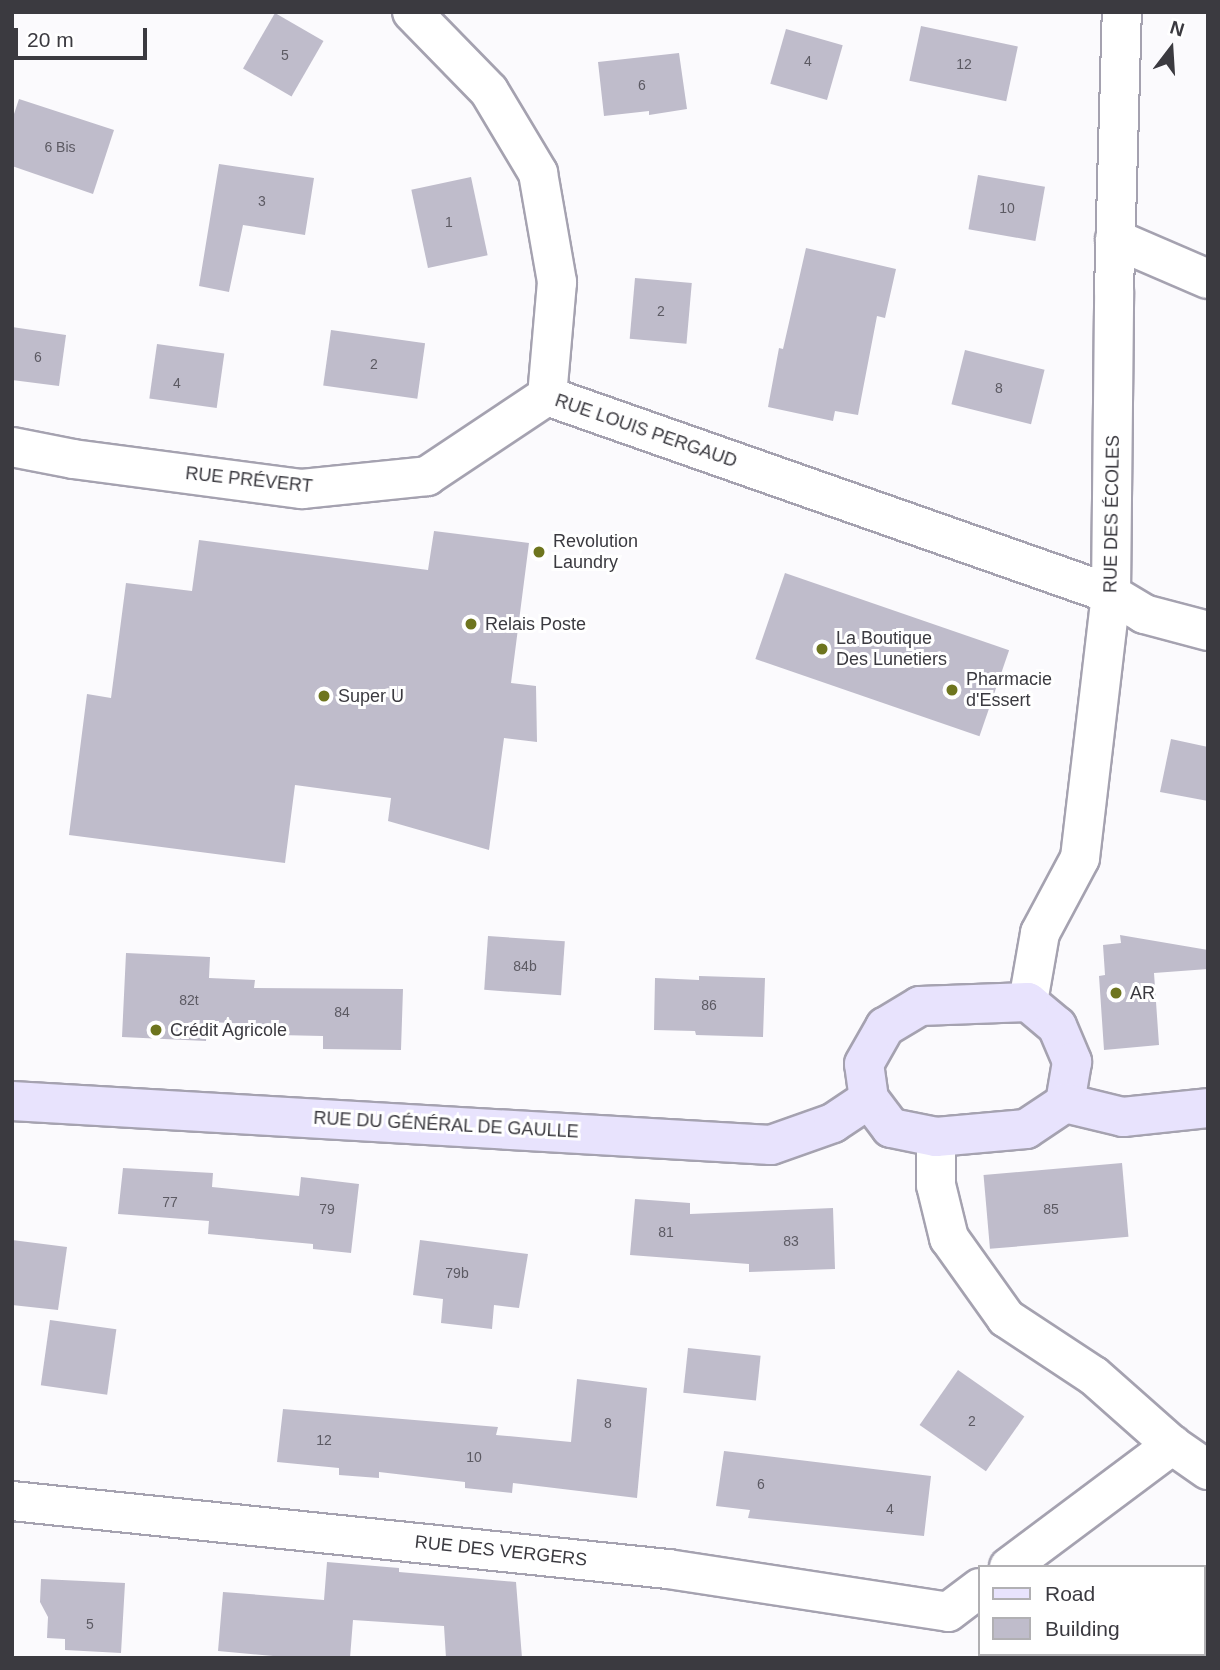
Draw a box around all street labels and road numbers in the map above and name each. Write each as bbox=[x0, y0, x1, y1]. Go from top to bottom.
street label: RUE LOUIS PERGAUD bbox=[552, 390, 740, 472]
street label: RUE DES ÉCOLES bbox=[1100, 435, 1124, 593]
street label: RUE PRÉVERT bbox=[184, 463, 314, 497]
street label: RUE DU GÉNÉRAL DE GAULLE bbox=[313, 1107, 579, 1143]
street label: RUE DES VERGERS bbox=[414, 1531, 588, 1571]

